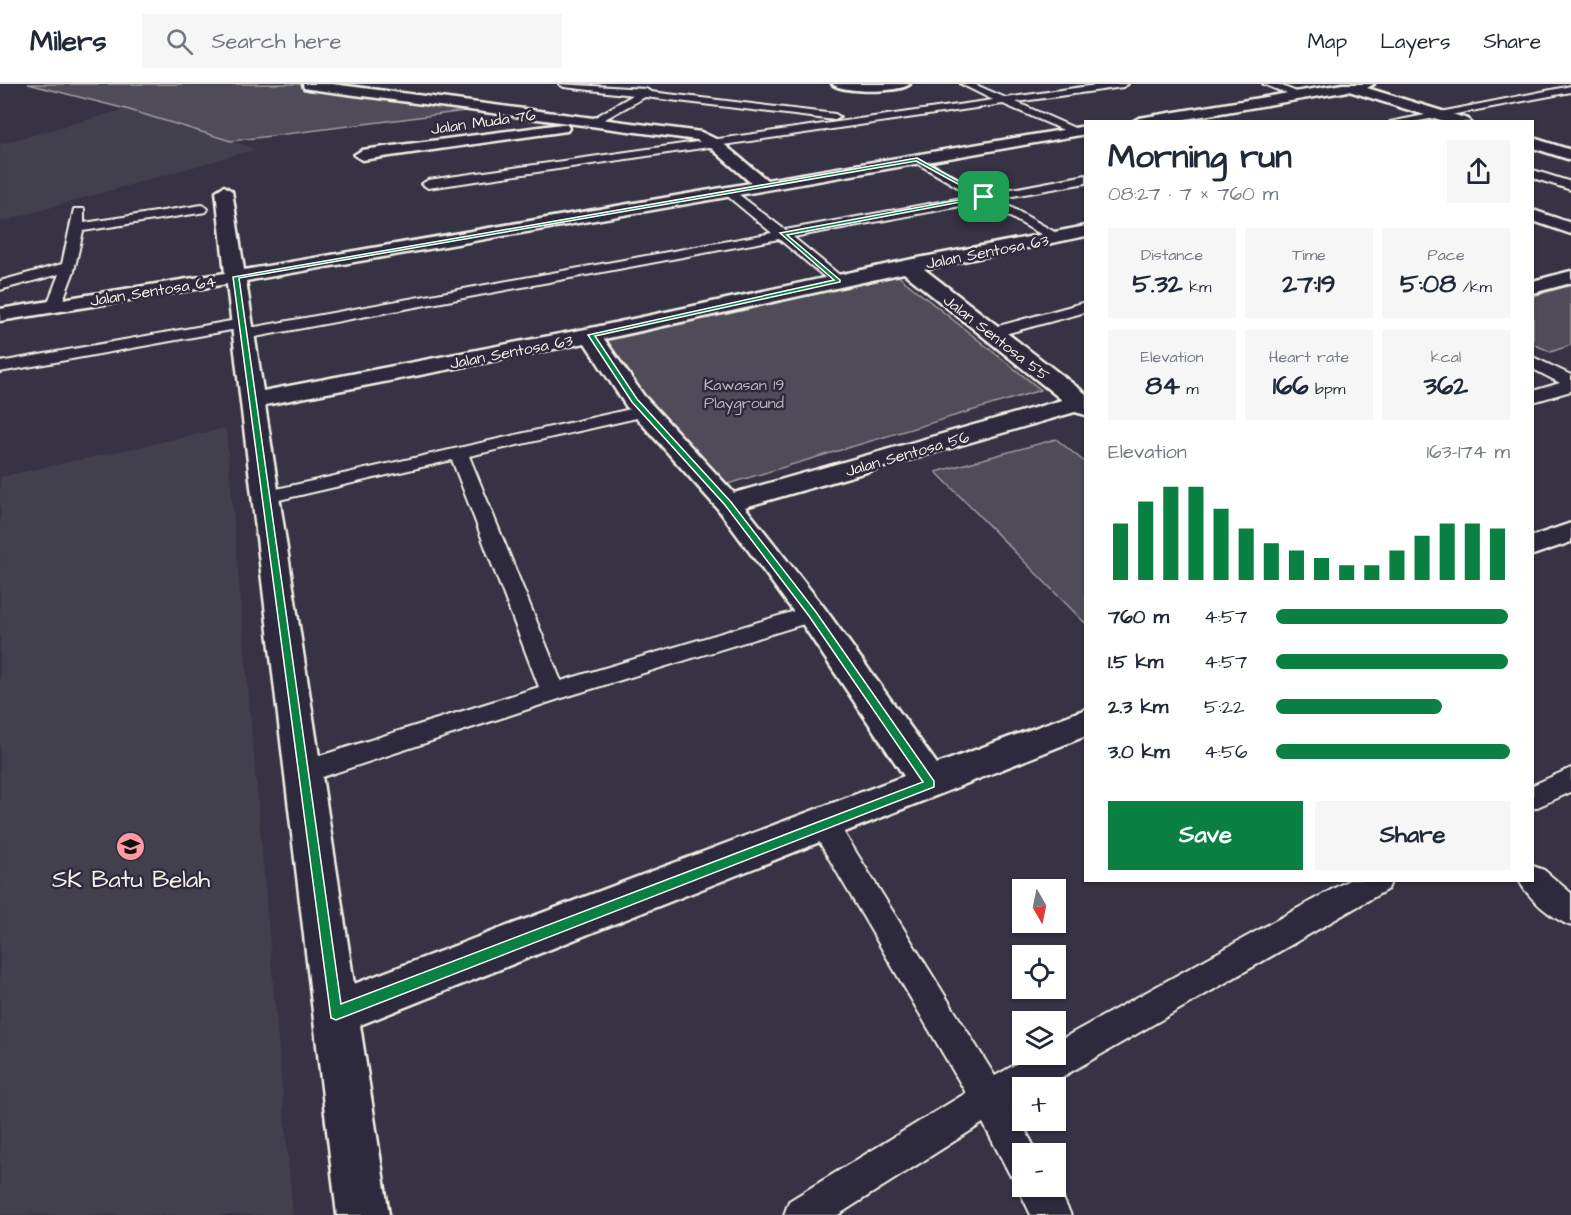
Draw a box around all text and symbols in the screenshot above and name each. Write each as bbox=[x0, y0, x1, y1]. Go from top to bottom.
search box bbox=[142, 14, 562, 68]
text: Milers bbox=[30, 22, 106, 61]
icon: search bbox=[163, 25, 196, 58]
text: Search here bbox=[211, 26, 341, 57]
text: Map bbox=[1307, 27, 1347, 56]
text: Layers bbox=[1380, 27, 1450, 56]
text: Share bbox=[1483, 27, 1541, 56]
street label: Jalan Muda 76 bbox=[429, 104, 537, 140]
text: Morning run bbox=[1108, 134, 1292, 180]
button: share bbox=[1447, 140, 1510, 203]
pin bbox=[958, 171, 1009, 222]
icon: arrive bbox=[967, 180, 1000, 213]
text: 08:27 · 7 × 760 m bbox=[1108, 180, 1278, 208]
street label: Jalan Sentosa 63 bbox=[924, 229, 1051, 275]
text: Distance bbox=[1141, 244, 1203, 266]
text: Time bbox=[1292, 244, 1326, 266]
text: Pace bbox=[1427, 244, 1465, 266]
text: 5.32 bbox=[1133, 266, 1183, 302]
text: 27:19 bbox=[1282, 266, 1336, 302]
text: 5:08 bbox=[1400, 266, 1456, 302]
street label: Jalan Sentosa 64 bbox=[88, 270, 218, 312]
text: km bbox=[1183, 276, 1211, 298]
text: /km bbox=[1456, 276, 1492, 298]
street label: Jalan Sentosa 55 bbox=[939, 289, 1055, 387]
street label: Jalan Sentosa 63 bbox=[448, 329, 575, 375]
text: Elevation bbox=[1141, 346, 1203, 368]
text: Heart rate bbox=[1269, 346, 1349, 368]
text: kcal bbox=[1431, 346, 1461, 368]
text: 84 bbox=[1145, 368, 1180, 404]
text: 166 bbox=[1273, 368, 1309, 404]
text: 362 bbox=[1424, 368, 1468, 404]
park label: Kawasan 19 Playground bbox=[704, 374, 784, 415]
text: m bbox=[1180, 378, 1199, 400]
text: bpm bbox=[1309, 378, 1345, 400]
street label: Jalan Sentosa 56 bbox=[843, 426, 972, 482]
text: Elevation bbox=[1108, 438, 1187, 466]
text: 163–174 m bbox=[1426, 438, 1510, 466]
text: 760 m bbox=[1108, 603, 1169, 631]
text: 4:57 bbox=[1204, 603, 1247, 631]
text: 1.5 km bbox=[1108, 648, 1163, 676]
text: 4:57 bbox=[1204, 648, 1247, 676]
text: 2.3 km bbox=[1108, 693, 1168, 721]
text: 5:22 bbox=[1204, 693, 1244, 721]
text: 3.0 km bbox=[1108, 738, 1169, 766]
text: 4:56 bbox=[1204, 738, 1248, 766]
button: Save bbox=[1108, 801, 1303, 870]
button: Share bbox=[1315, 801, 1510, 870]
school or university icon: SK Batu Belah bbox=[115, 830, 147, 862]
place label: SK Batu Belah bbox=[52, 863, 210, 897]
north arrow bbox=[1012, 879, 1066, 933]
map controls bbox=[1012, 879, 1066, 1197]
button: locate bbox=[1012, 945, 1066, 999]
button: layers bbox=[1012, 1011, 1066, 1065]
button: + bbox=[1012, 1077, 1066, 1131]
button: − bbox=[1012, 1143, 1066, 1197]

